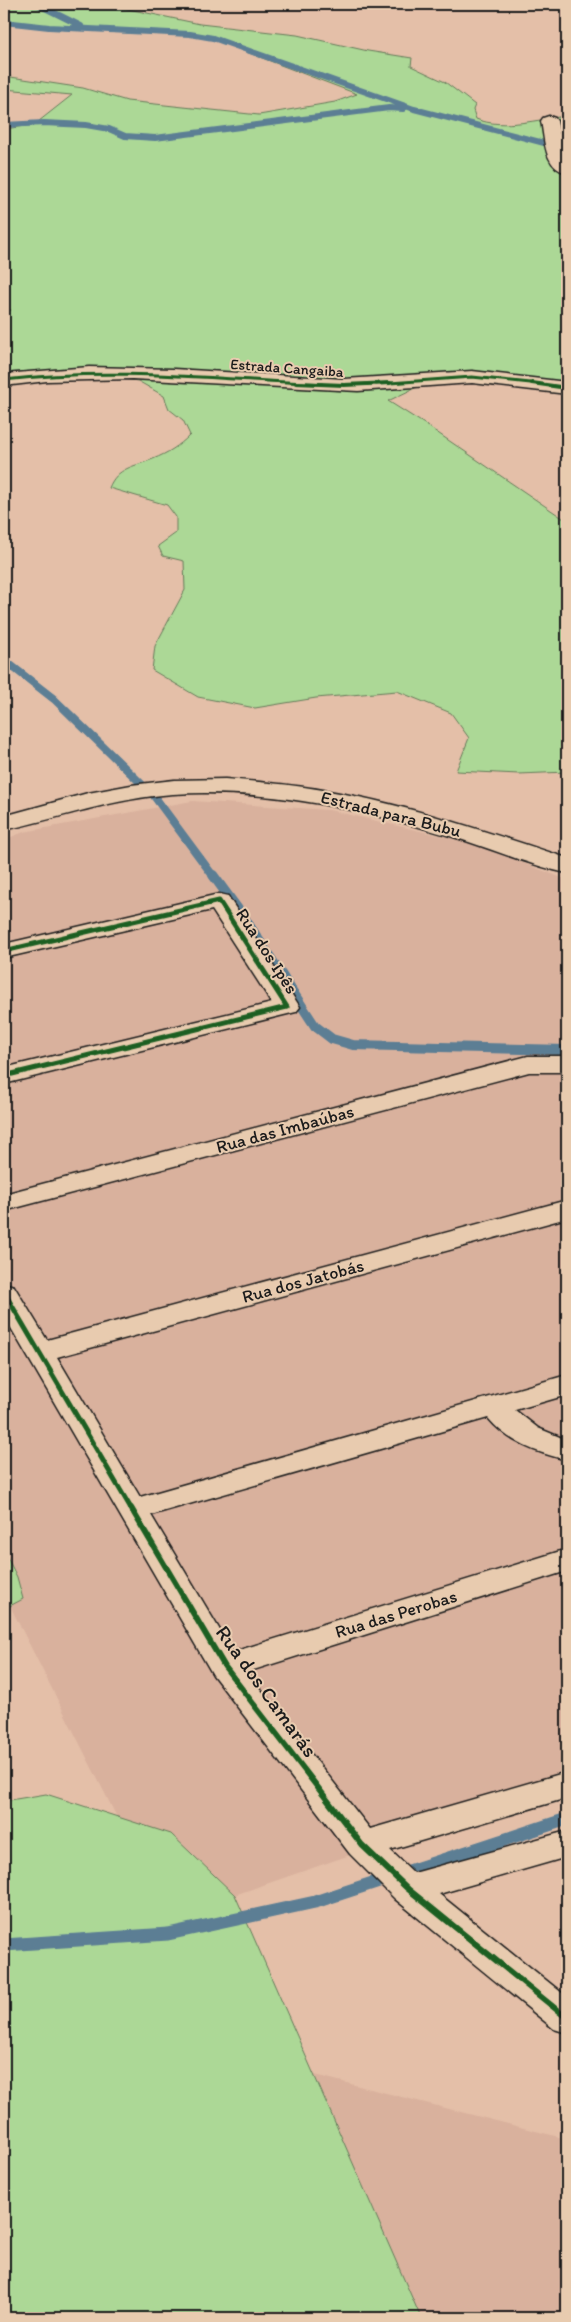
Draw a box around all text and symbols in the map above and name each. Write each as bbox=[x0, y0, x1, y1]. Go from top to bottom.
street label: Estrada Cangaiba bbox=[230, 355, 345, 381]
street label: Estrada para Bubu bbox=[319, 786, 463, 842]
street label: Rua dos Ipês bbox=[231, 904, 303, 998]
street label: Rua das Imbaúbas bbox=[214, 1100, 356, 1158]
street label: Rua dos Jatobás bbox=[240, 1254, 366, 1308]
street label: Rua das Perobas bbox=[332, 1585, 460, 1643]
street label: Rua dos Camarás bbox=[211, 1620, 323, 1762]

